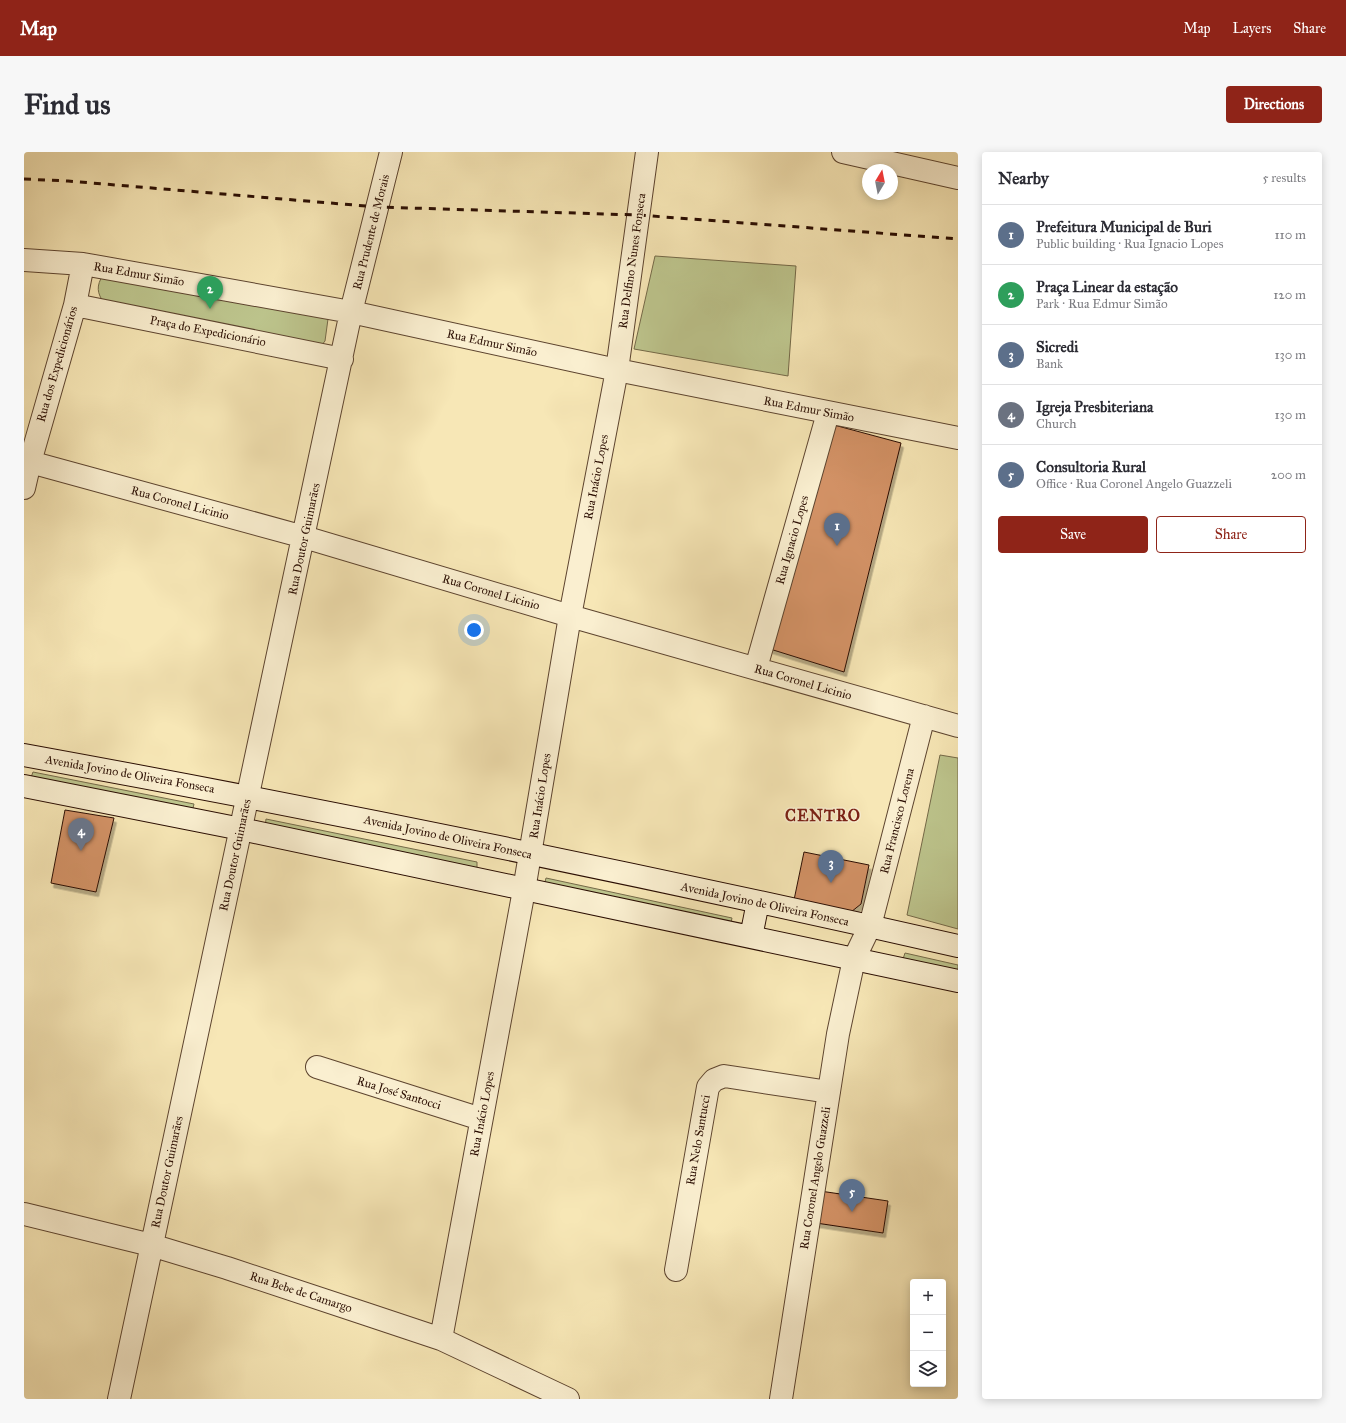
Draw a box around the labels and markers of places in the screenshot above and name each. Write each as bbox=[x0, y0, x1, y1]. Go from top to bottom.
pin: 2 bbox=[197, 276, 223, 309]
pin: 1 bbox=[824, 513, 850, 546]
pin: 4 bbox=[68, 818, 94, 851]
pin: 3 bbox=[818, 850, 844, 883]
pin: 5 bbox=[839, 1179, 865, 1212]

